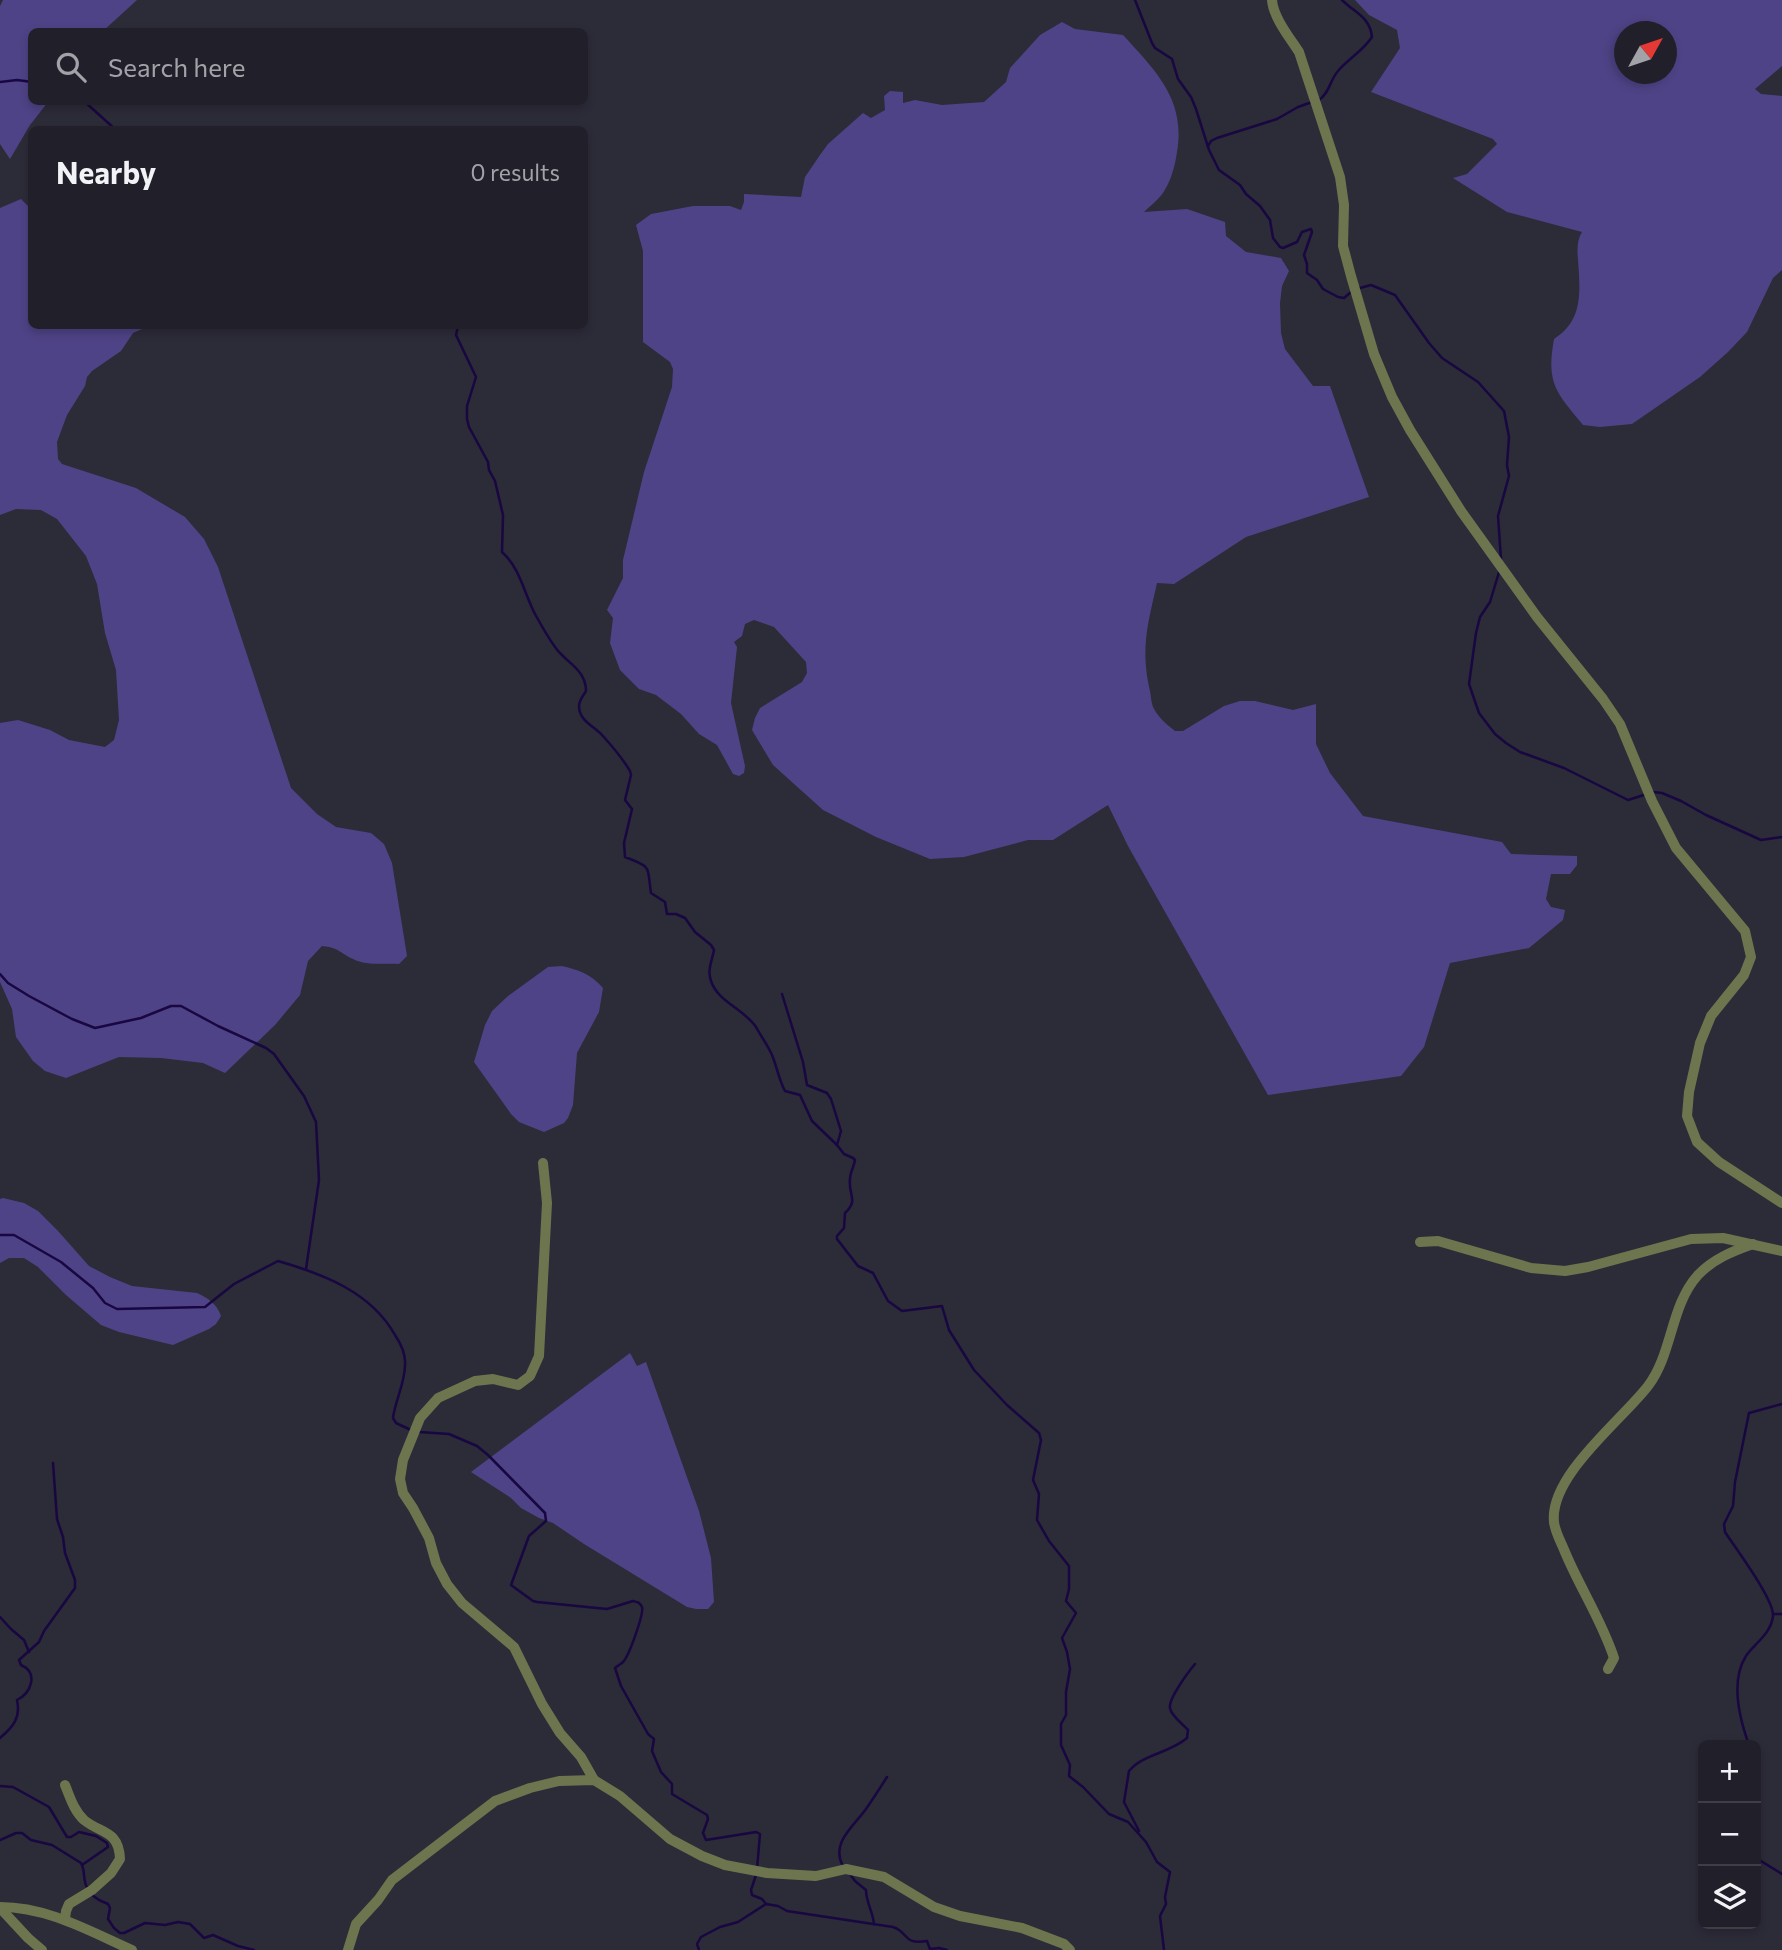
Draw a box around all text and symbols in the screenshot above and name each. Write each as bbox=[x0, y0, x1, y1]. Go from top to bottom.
north arrow bbox=[1614, 21, 1677, 84]
search box bbox=[28, 28, 588, 105]
icon: search bbox=[52, 48, 90, 86]
text: Search here bbox=[108, 51, 246, 82]
text: Nearby bbox=[56, 153, 156, 190]
text: 0 results bbox=[471, 158, 560, 186]
map controls bbox=[1698, 1740, 1761, 1929]
button: + bbox=[1698, 1740, 1761, 1803]
button: − bbox=[1698, 1803, 1761, 1866]
button: layers bbox=[1698, 1866, 1761, 1929]

